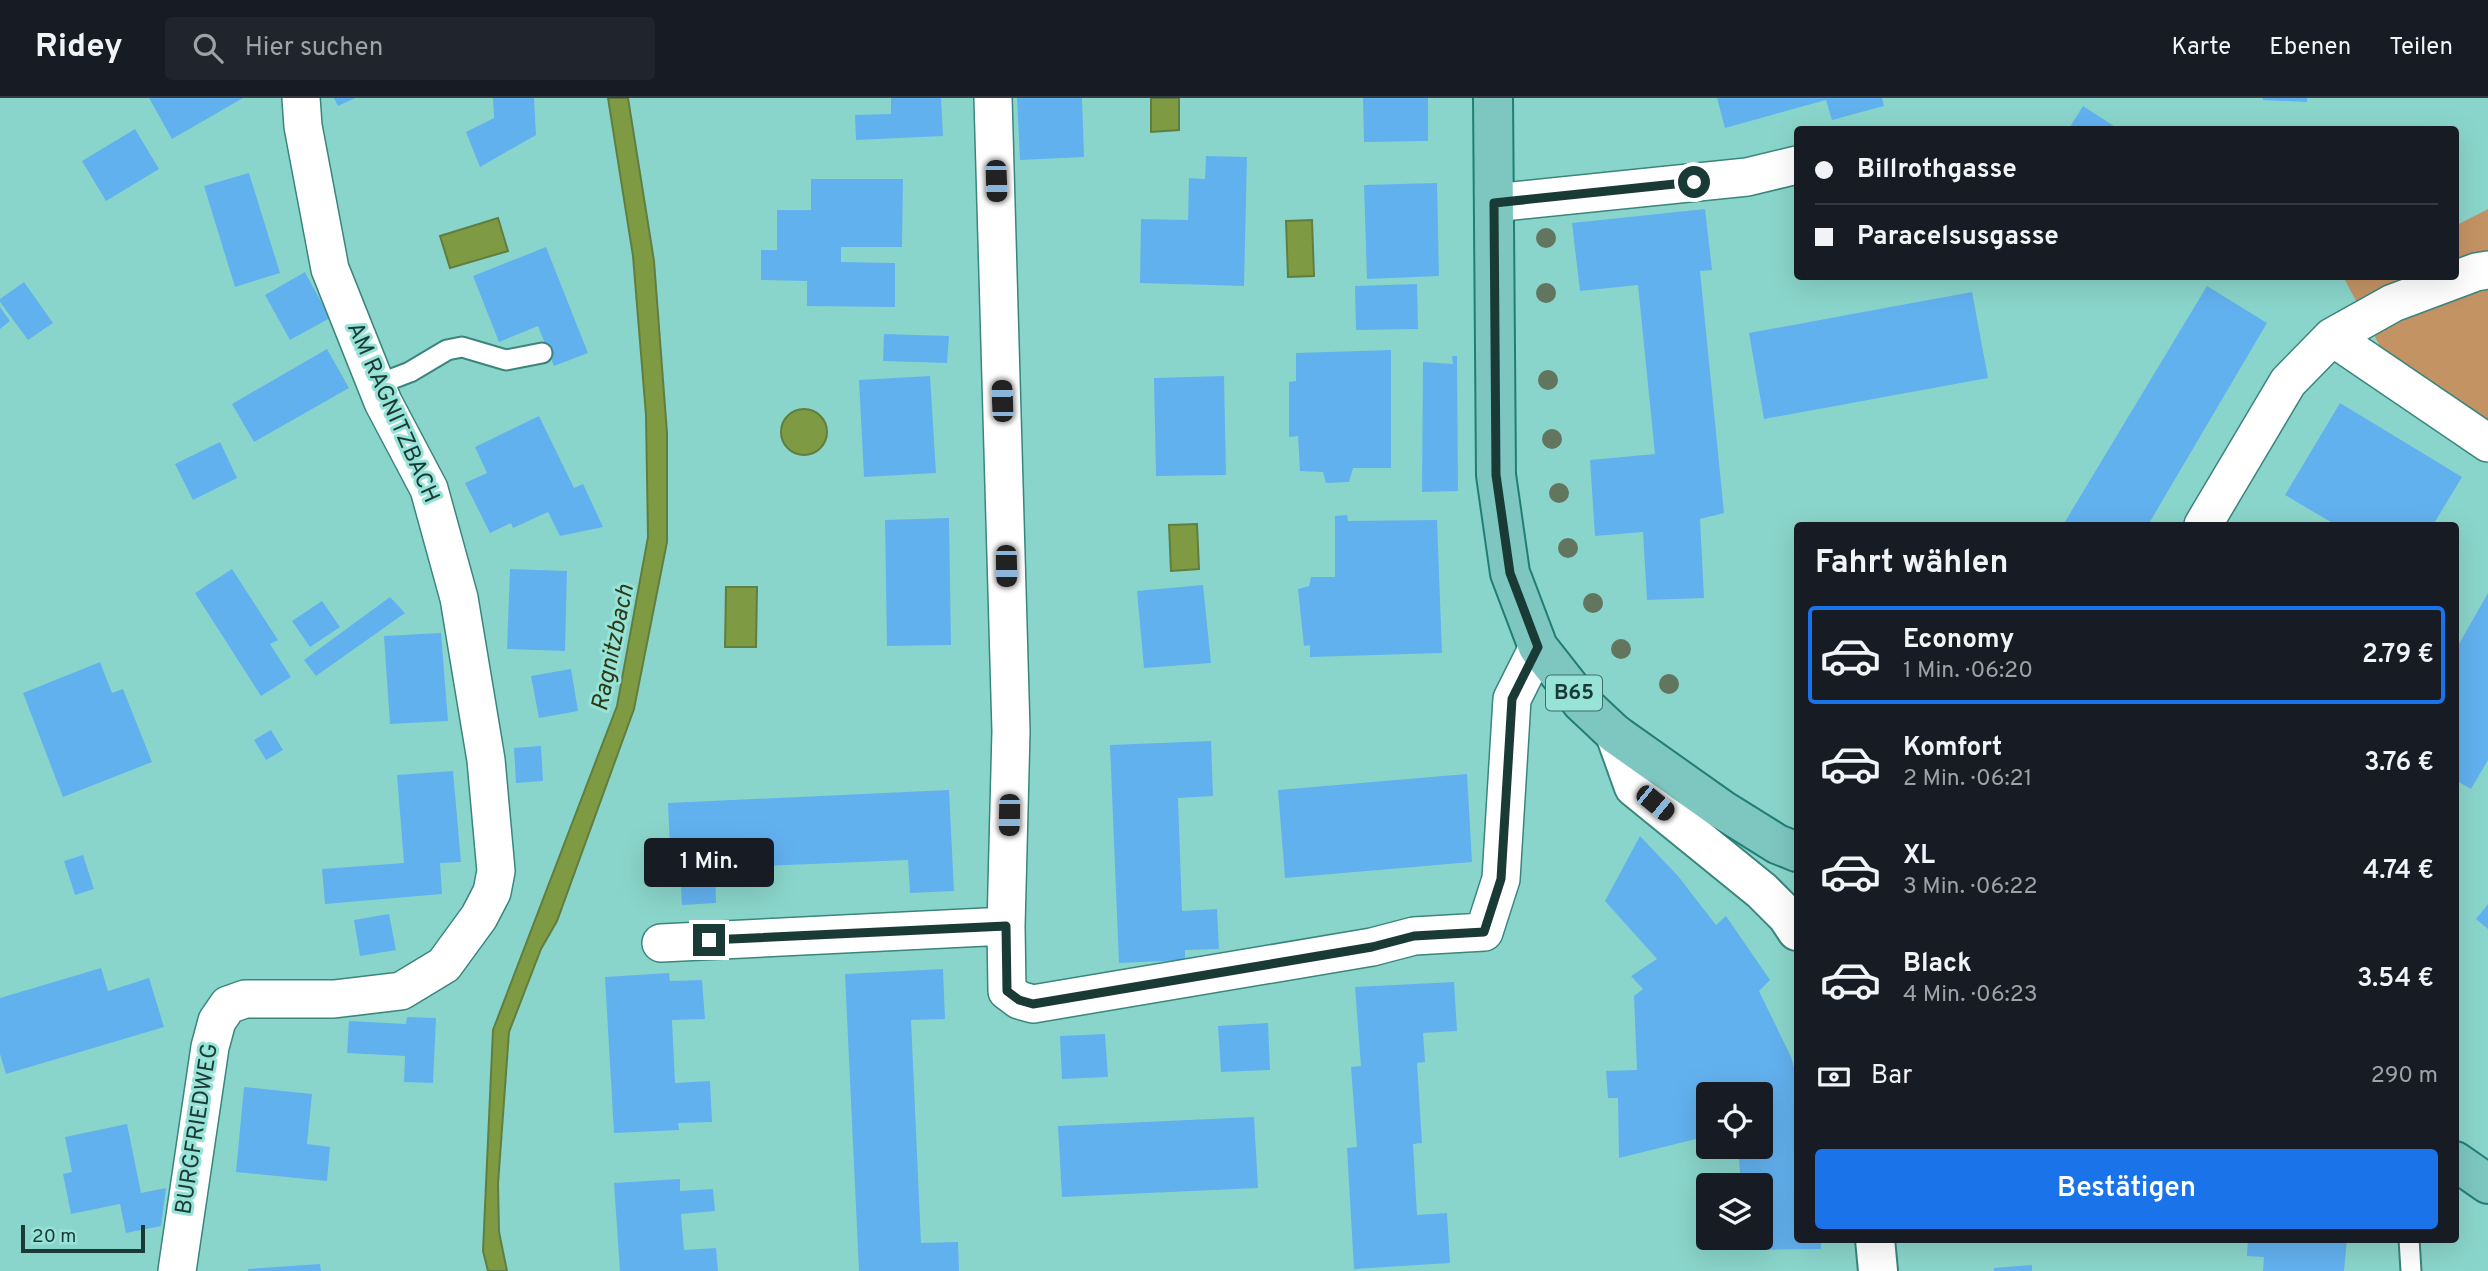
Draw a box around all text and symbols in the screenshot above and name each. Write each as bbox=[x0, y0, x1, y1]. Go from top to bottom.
search box bbox=[165, 17, 655, 80]
text: Ridey bbox=[35, 27, 123, 69]
icon: search bbox=[189, 29, 227, 67]
text: Hier suchen bbox=[245, 32, 383, 65]
text: Karte bbox=[2171, 33, 2231, 63]
text: Ebenen bbox=[2269, 33, 2351, 63]
text: Teilen bbox=[2389, 33, 2453, 63]
text: Billrothgasse bbox=[1857, 154, 2017, 187]
car bbox=[985, 160, 1008, 202]
route start bbox=[1678, 166, 1710, 198]
text: Paracelsusgasse bbox=[1857, 221, 2059, 254]
street label: AM RAGNITZBACH bbox=[339, 318, 445, 508]
car bbox=[991, 380, 1014, 422]
text: Fahrt wählen bbox=[1815, 544, 2008, 584]
car bbox=[996, 545, 1017, 587]
water label: Ragnitzbach bbox=[586, 582, 642, 714]
icon: car bbox=[1819, 624, 1882, 687]
text: Economy bbox=[1903, 624, 2014, 657]
text: 2.79 € bbox=[2362, 639, 2434, 672]
text: 1 Min. · 06:20 bbox=[1903, 657, 2033, 686]
road number: B65 bbox=[1546, 676, 1602, 710]
icon: car bbox=[1819, 732, 1882, 795]
text: Komfort bbox=[1903, 732, 2002, 765]
text: 3.76 € bbox=[2364, 747, 2434, 780]
text: 2 Min. · 06:21 bbox=[1903, 765, 2032, 794]
car bbox=[1633, 782, 1678, 824]
car bbox=[999, 794, 1020, 836]
callout: 1 Min. bbox=[644, 838, 774, 888]
icon: car bbox=[1819, 840, 1882, 903]
text: XL bbox=[1903, 840, 1935, 873]
text: 1 Min. bbox=[680, 848, 738, 877]
text: 4.74 € bbox=[2363, 855, 2434, 888]
text: 3 Min. · 06:22 bbox=[1903, 873, 2038, 902]
route end bbox=[693, 924, 725, 956]
icon: car bbox=[1819, 948, 1882, 1011]
text: Black bbox=[1903, 948, 1972, 981]
text: 3.54 € bbox=[2357, 963, 2434, 996]
text: 4 Min. · 06:23 bbox=[1903, 981, 2038, 1010]
street label: BURGFRIEDWEG bbox=[170, 1041, 226, 1217]
icon: cash bbox=[1815, 1058, 1853, 1096]
text: Bar bbox=[1871, 1060, 1912, 1093]
text: 290 m bbox=[2371, 1062, 2438, 1091]
map controls bbox=[1696, 1082, 1773, 1250]
button: locate bbox=[1696, 1082, 1773, 1159]
button: Bestätigen bbox=[1815, 1149, 2438, 1229]
button: layers bbox=[1696, 1173, 1773, 1250]
scale bar bbox=[21, 1222, 145, 1254]
text: 20 m bbox=[32, 1225, 76, 1249]

